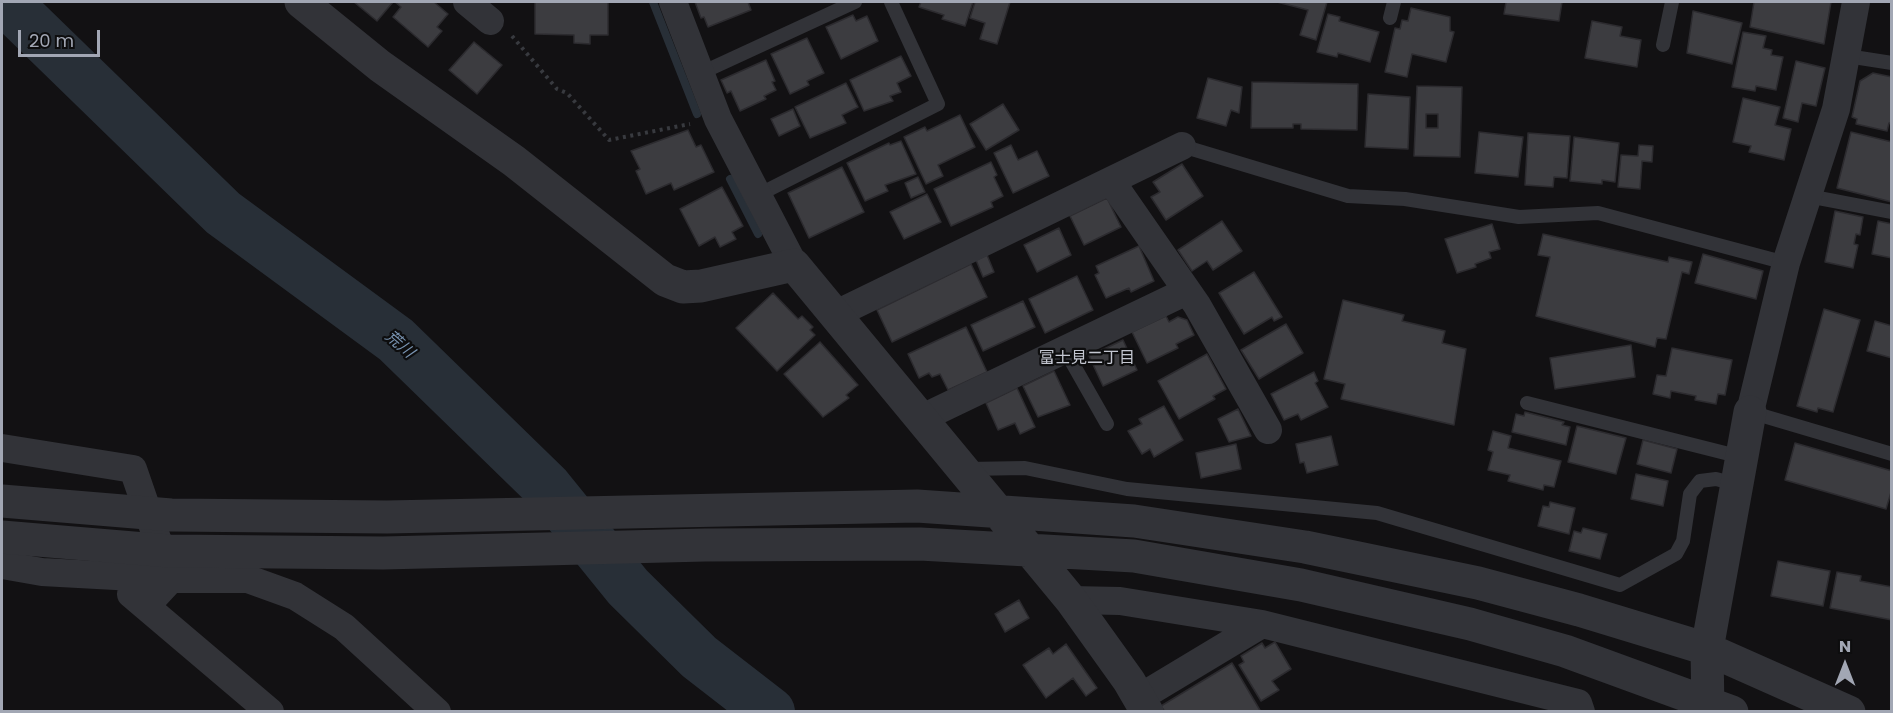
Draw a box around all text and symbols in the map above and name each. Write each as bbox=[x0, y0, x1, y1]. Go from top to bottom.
scale bar bbox=[21, 18, 104, 56]
text: 20 m bbox=[29, 28, 74, 53]
water label: 荒川 bbox=[381, 327, 417, 363]
district label: 富士見二丁目 bbox=[1039, 349, 1135, 369]
north arrow bbox=[1815, 635, 1875, 695]
text: N bbox=[1839, 635, 1851, 658]

